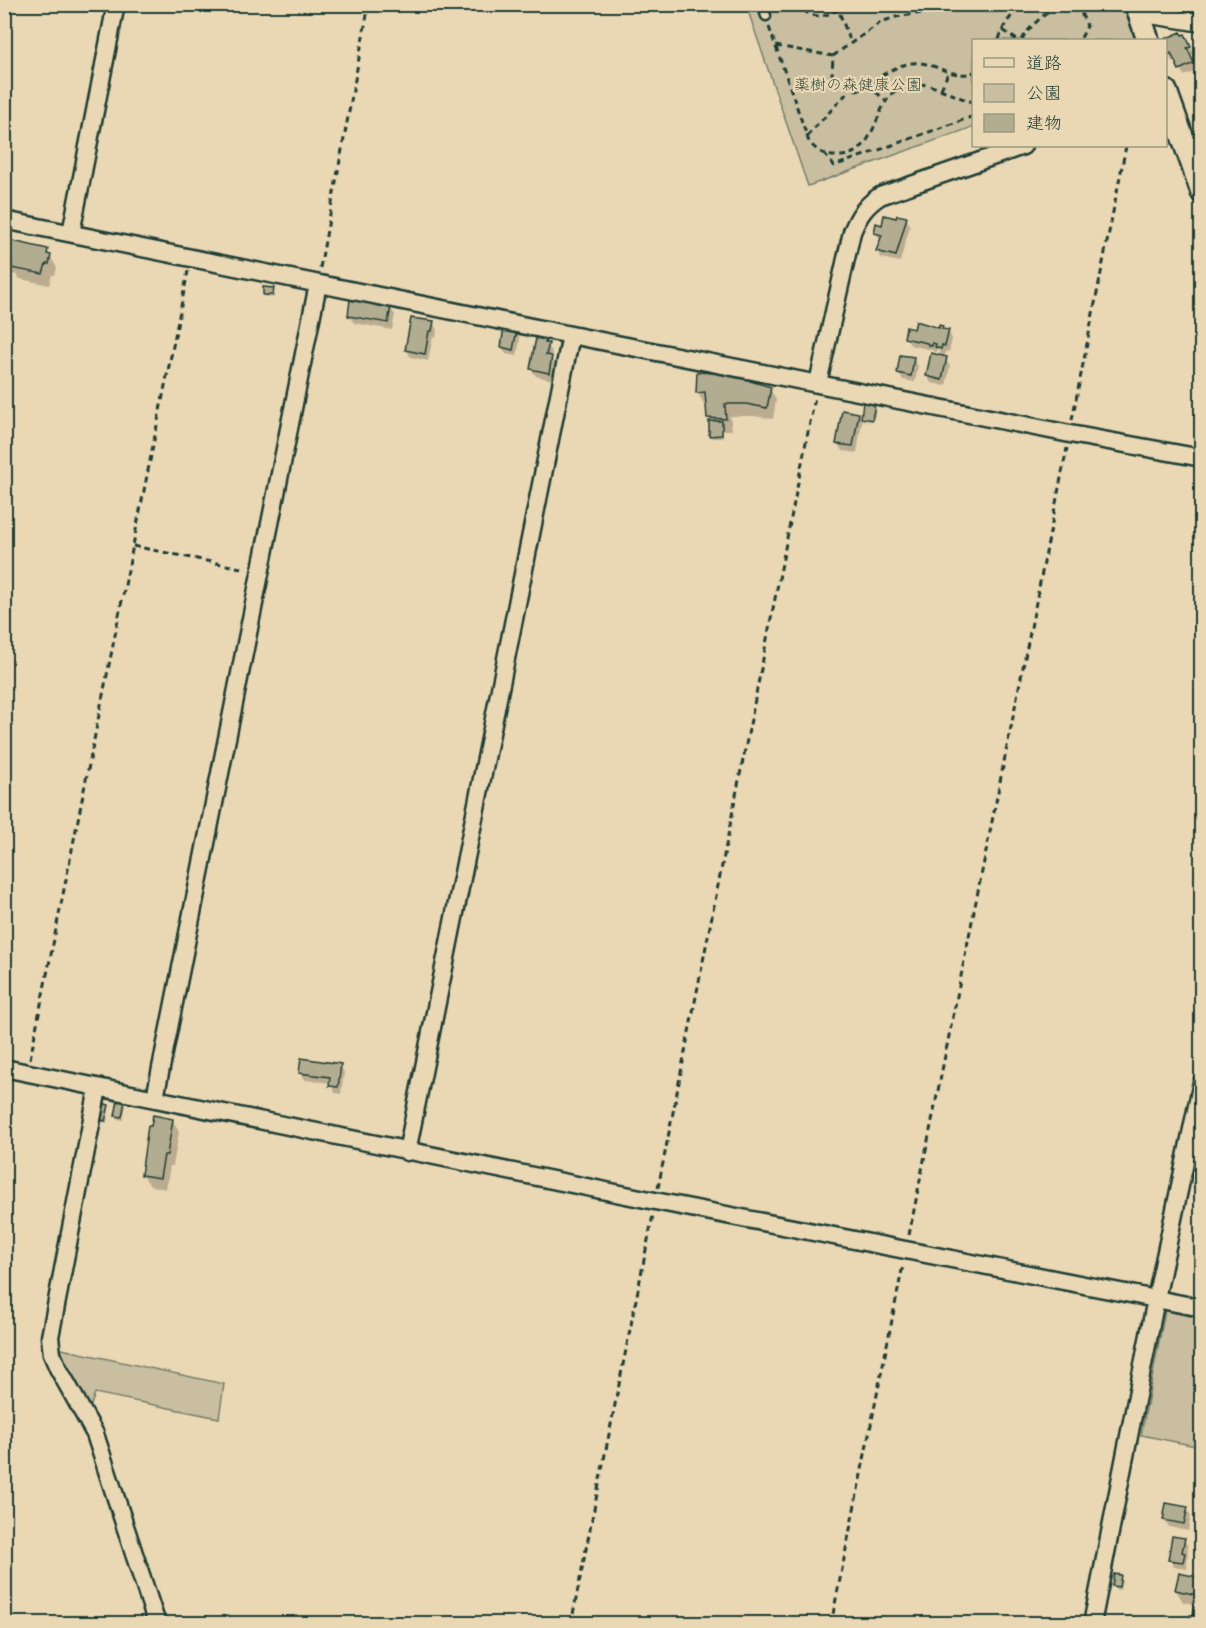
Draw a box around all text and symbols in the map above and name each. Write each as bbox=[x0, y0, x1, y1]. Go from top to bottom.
legend bbox=[972, 39, 1167, 147]
text: 道路 bbox=[1026, 52, 1062, 75]
park label: 薬樹の森健康公園 bbox=[794, 75, 922, 95]
text: 公園 bbox=[1026, 82, 1062, 105]
text: 建物 bbox=[1026, 112, 1062, 135]

